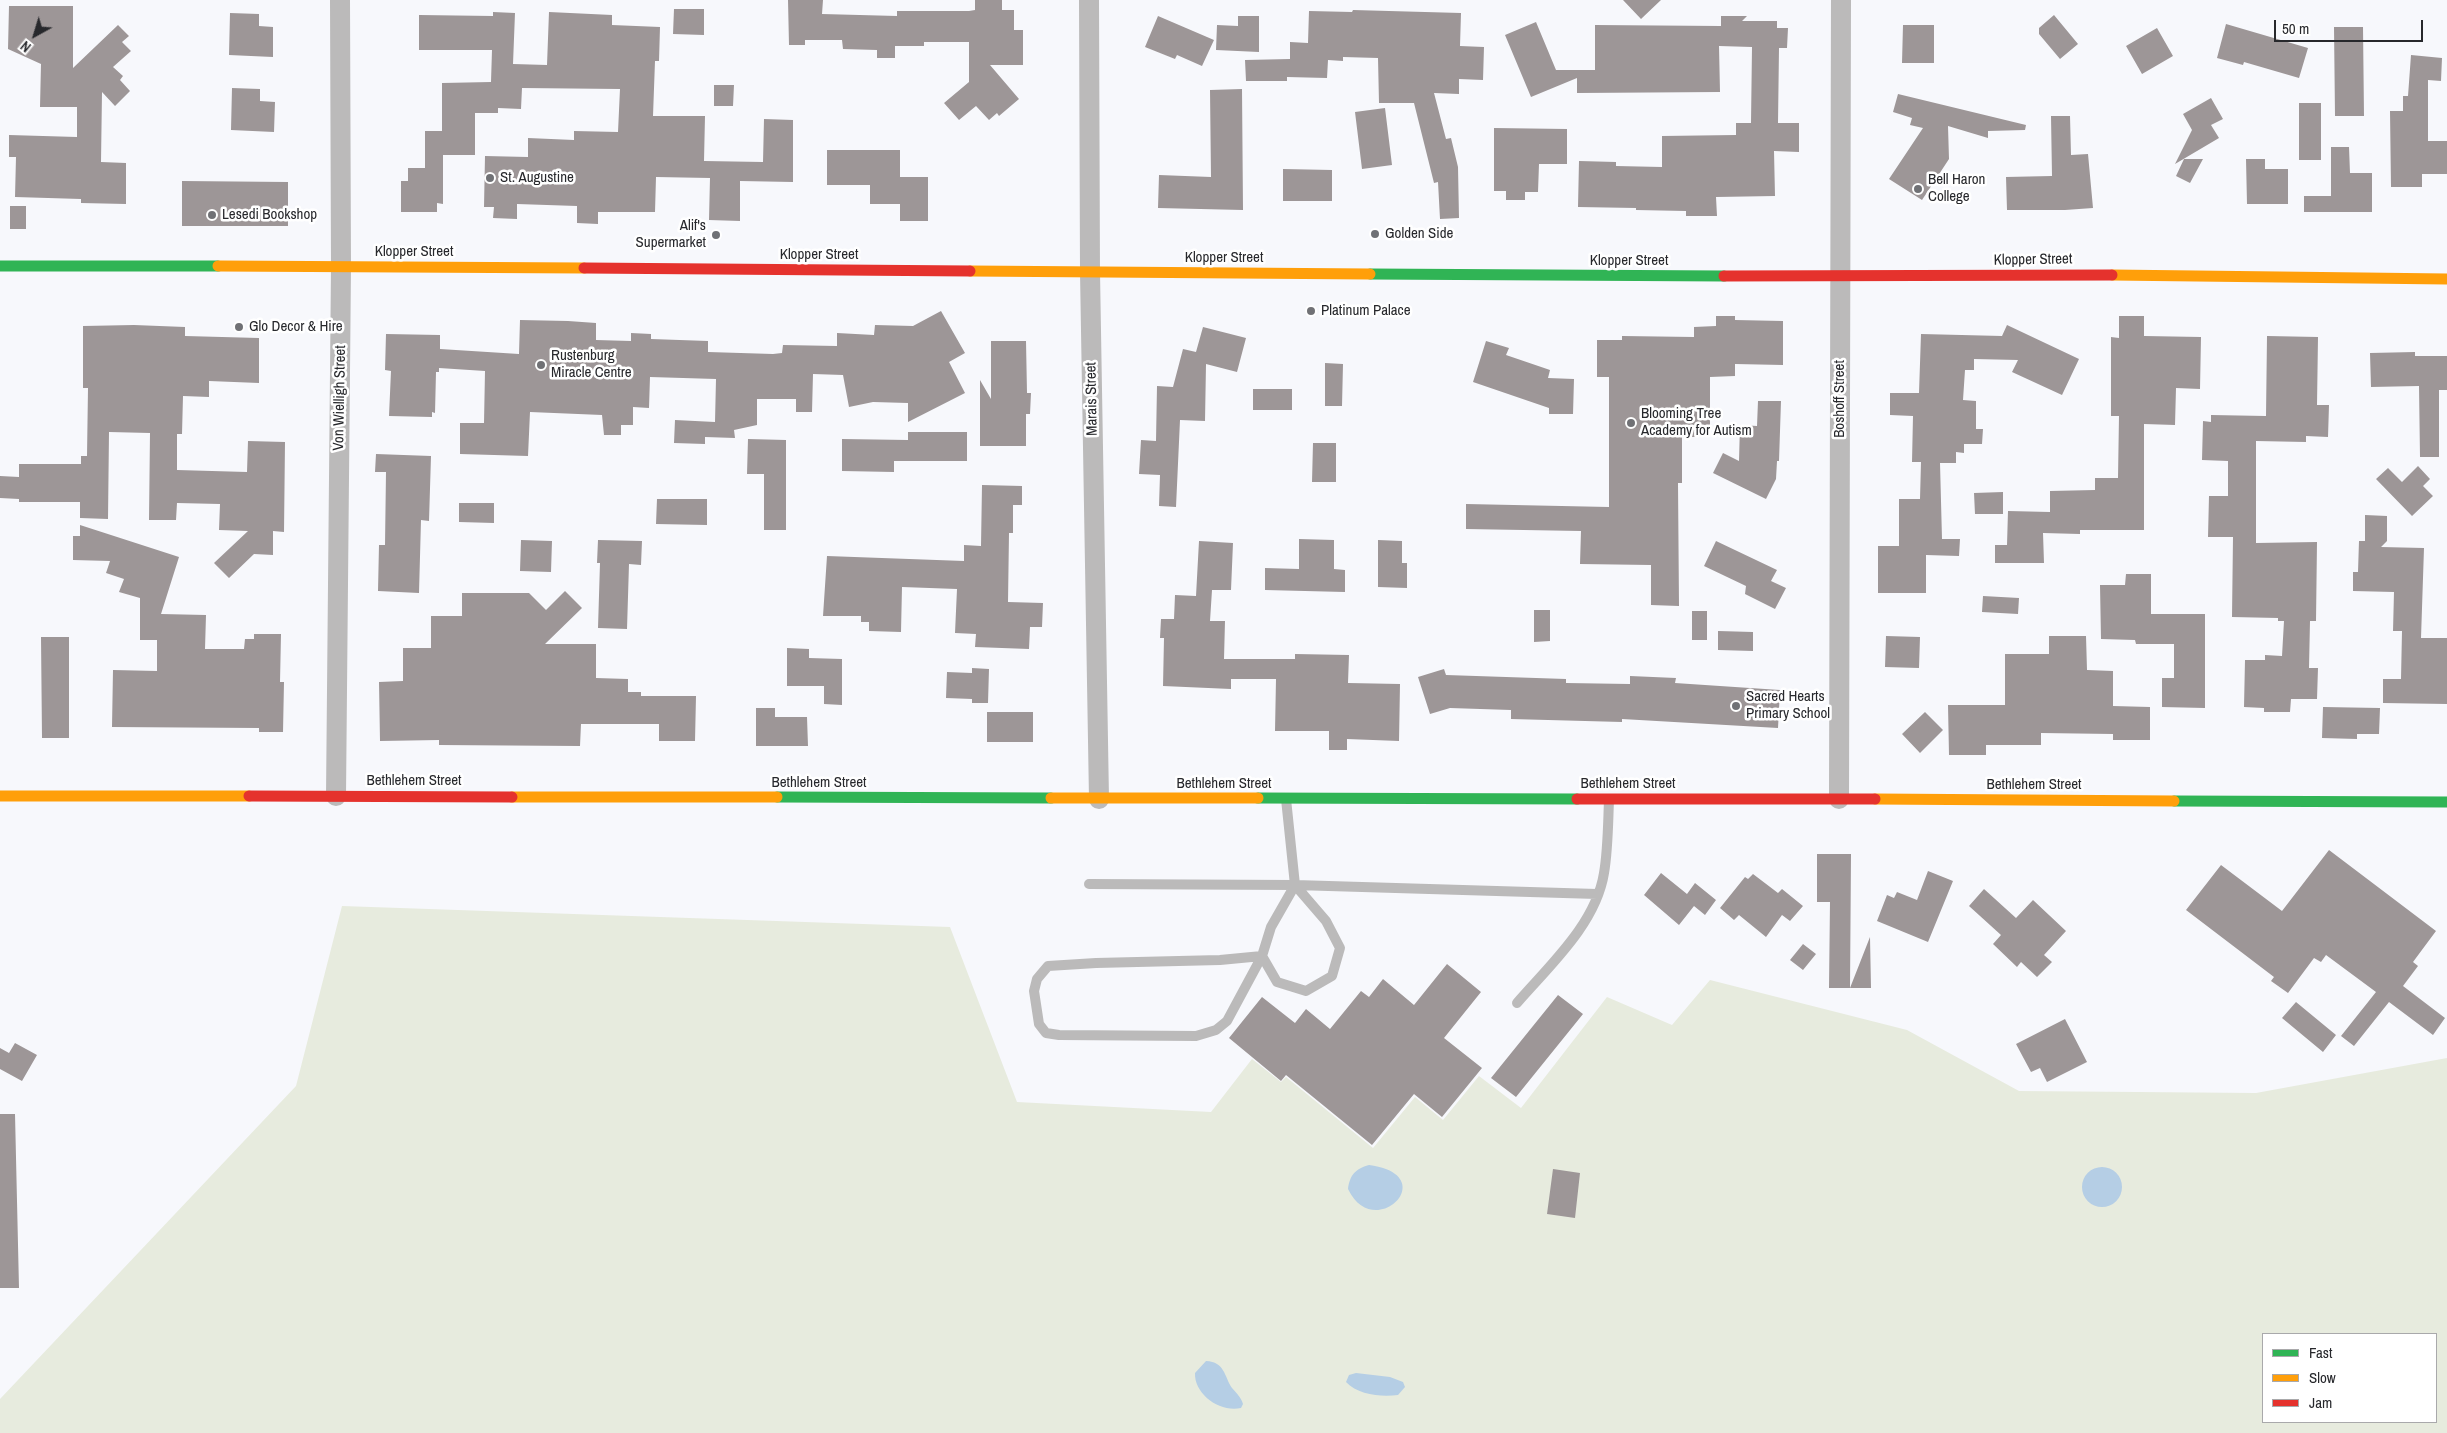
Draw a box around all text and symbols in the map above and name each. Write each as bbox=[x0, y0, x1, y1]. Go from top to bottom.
north arrow bbox=[10, 10, 60, 60]
scale bar bbox=[2277, 10, 2426, 42]
text: 50 m bbox=[2282, 18, 2309, 39]
text: N bbox=[17, 37, 34, 56]
place label: St. Augustine bbox=[500, 169, 574, 187]
place label: Bell Haron College bbox=[1928, 171, 1985, 206]
marker: St. Augustine bbox=[484, 172, 496, 184]
marker: Bell Haron College bbox=[1912, 183, 1924, 195]
place label: Lesedi Bookshop bbox=[222, 206, 317, 224]
marker: Lesedi Bookshop bbox=[206, 209, 218, 221]
place label: Alif's Supermarket bbox=[636, 217, 706, 252]
place label: Golden Side bbox=[1385, 225, 1453, 243]
marker: Golden Side bbox=[1369, 228, 1381, 240]
marker: Alif's Supermarket bbox=[710, 229, 722, 241]
street label: Klopper Street bbox=[375, 243, 453, 261]
street label: Klopper Street bbox=[780, 246, 858, 264]
street label: Klopper Street bbox=[1185, 249, 1263, 267]
street label: Klopper Street bbox=[1994, 250, 2072, 270]
street label: Klopper Street bbox=[1590, 252, 1668, 270]
place label: Platinum Palace bbox=[1321, 302, 1411, 320]
marker: Platinum Palace bbox=[1305, 305, 1317, 317]
place label: Glo Decor & Hire bbox=[249, 318, 343, 336]
marker: Glo Decor & Hire bbox=[233, 321, 245, 333]
street label: Von Wielligh Street bbox=[330, 345, 350, 451]
place label: Rustenburg Miracle Centre bbox=[551, 347, 632, 382]
marker: Rustenburg Miracle Centre bbox=[535, 359, 547, 371]
street label: Boshoff Street bbox=[1831, 360, 1849, 438]
street label: Marais Street bbox=[1082, 362, 1102, 436]
place label: Blooming Tree Academy for Autism bbox=[1641, 405, 1752, 440]
marker: Blooming Tree Academy for Autism bbox=[1625, 417, 1637, 429]
place label: Sacred Hearts Primary School bbox=[1746, 688, 1830, 723]
marker: Sacred Hearts Primary School bbox=[1730, 700, 1742, 712]
street label: Bethlehem Street bbox=[366, 772, 462, 790]
street label: Bethlehem Street bbox=[771, 774, 867, 792]
street label: Bethlehem Street bbox=[1176, 775, 1272, 793]
street label: Bethlehem Street bbox=[1580, 775, 1676, 793]
street label: Bethlehem Street bbox=[1986, 776, 2082, 794]
legend bbox=[2262, 1333, 2437, 1423]
text: Fast bbox=[2309, 1342, 2332, 1363]
text: Slow bbox=[2309, 1367, 2336, 1388]
text: Jam bbox=[2309, 1392, 2332, 1413]

